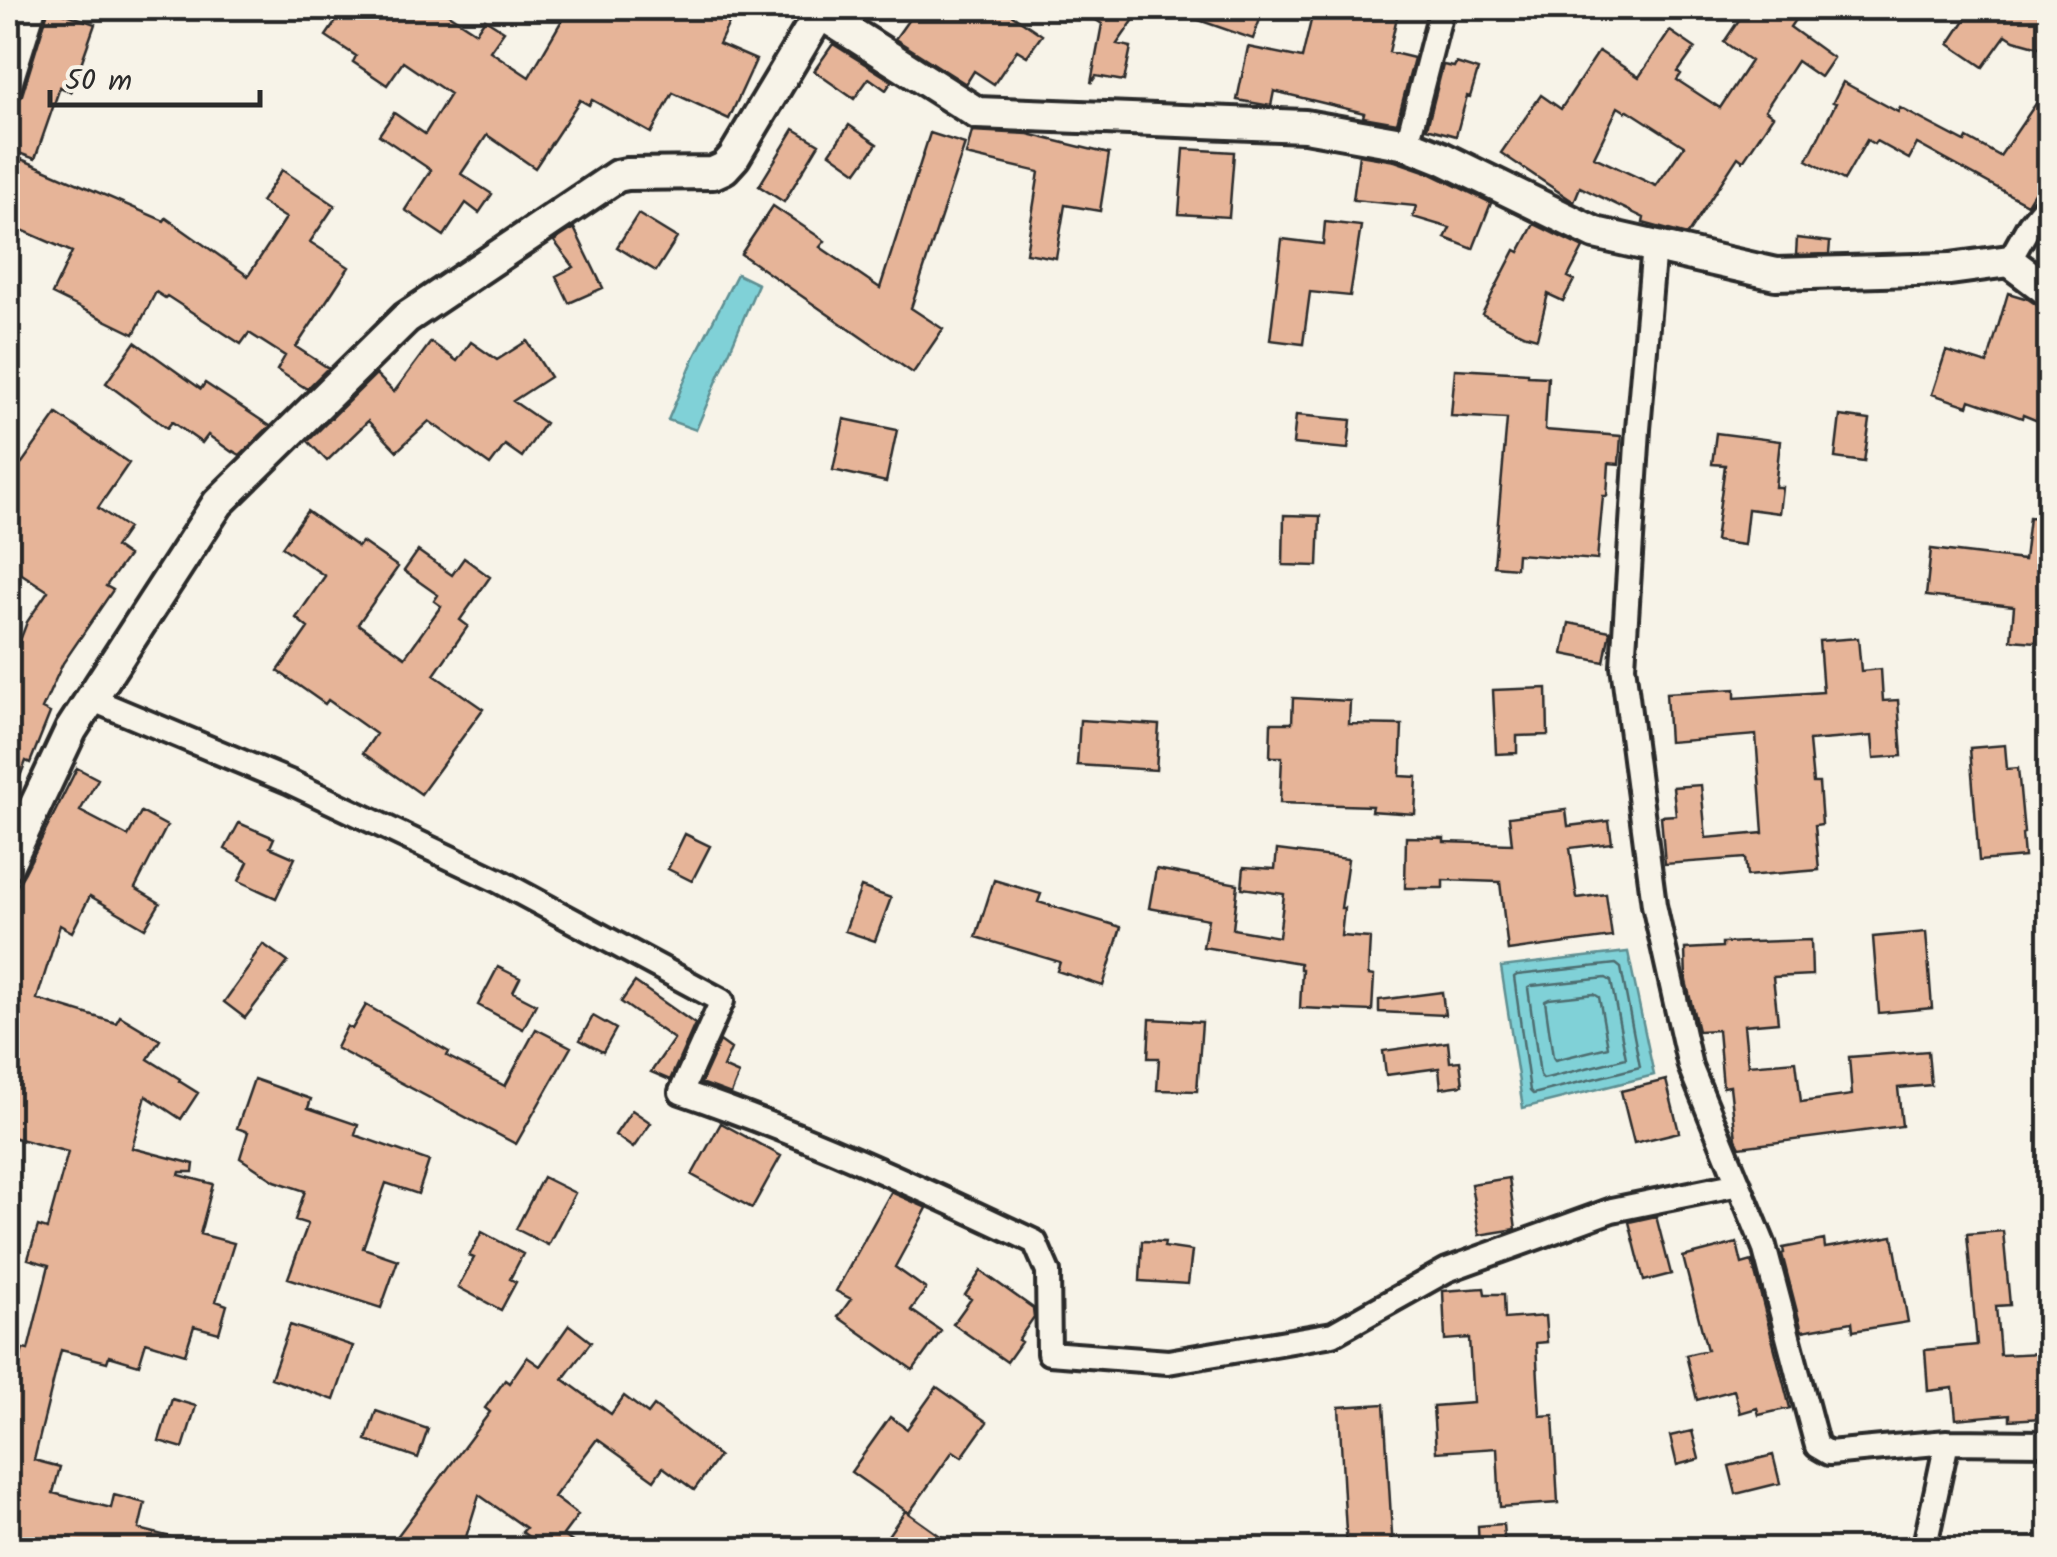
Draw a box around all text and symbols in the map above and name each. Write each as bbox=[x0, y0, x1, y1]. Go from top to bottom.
scale bar bbox=[50, 45, 260, 107]
text: 50 m bbox=[65, 58, 132, 106]

